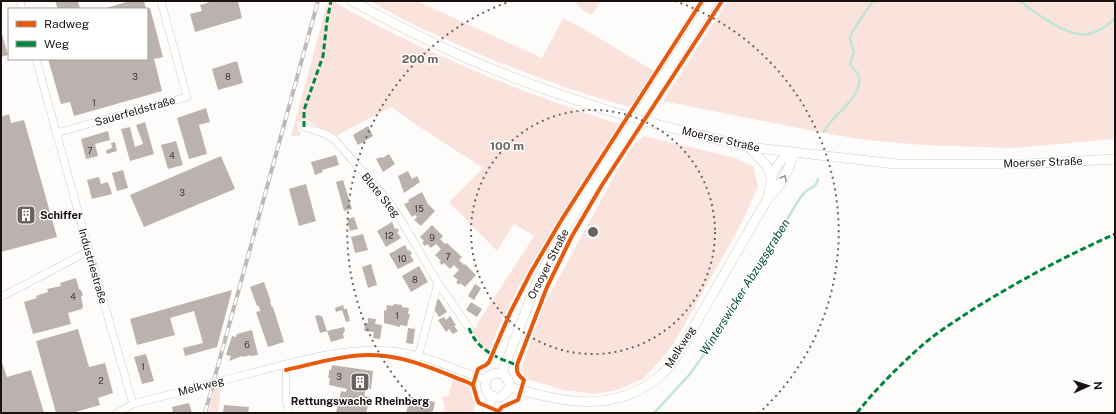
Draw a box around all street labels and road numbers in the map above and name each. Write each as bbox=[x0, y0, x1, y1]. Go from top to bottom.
street label: Sauerfeldstraße bbox=[93, 94, 177, 128]
street label: Moerser Straße bbox=[681, 124, 761, 154]
street label: Moerser Straße bbox=[1003, 155, 1083, 169]
street label: Blote Steg bbox=[359, 170, 403, 220]
street label: Industriestraße bbox=[76, 227, 110, 305]
street label: Orsoyer Straße bbox=[525, 227, 571, 301]
street label: Melkweg bbox=[662, 324, 698, 370]
street label: Melkweg bbox=[177, 374, 225, 398]

